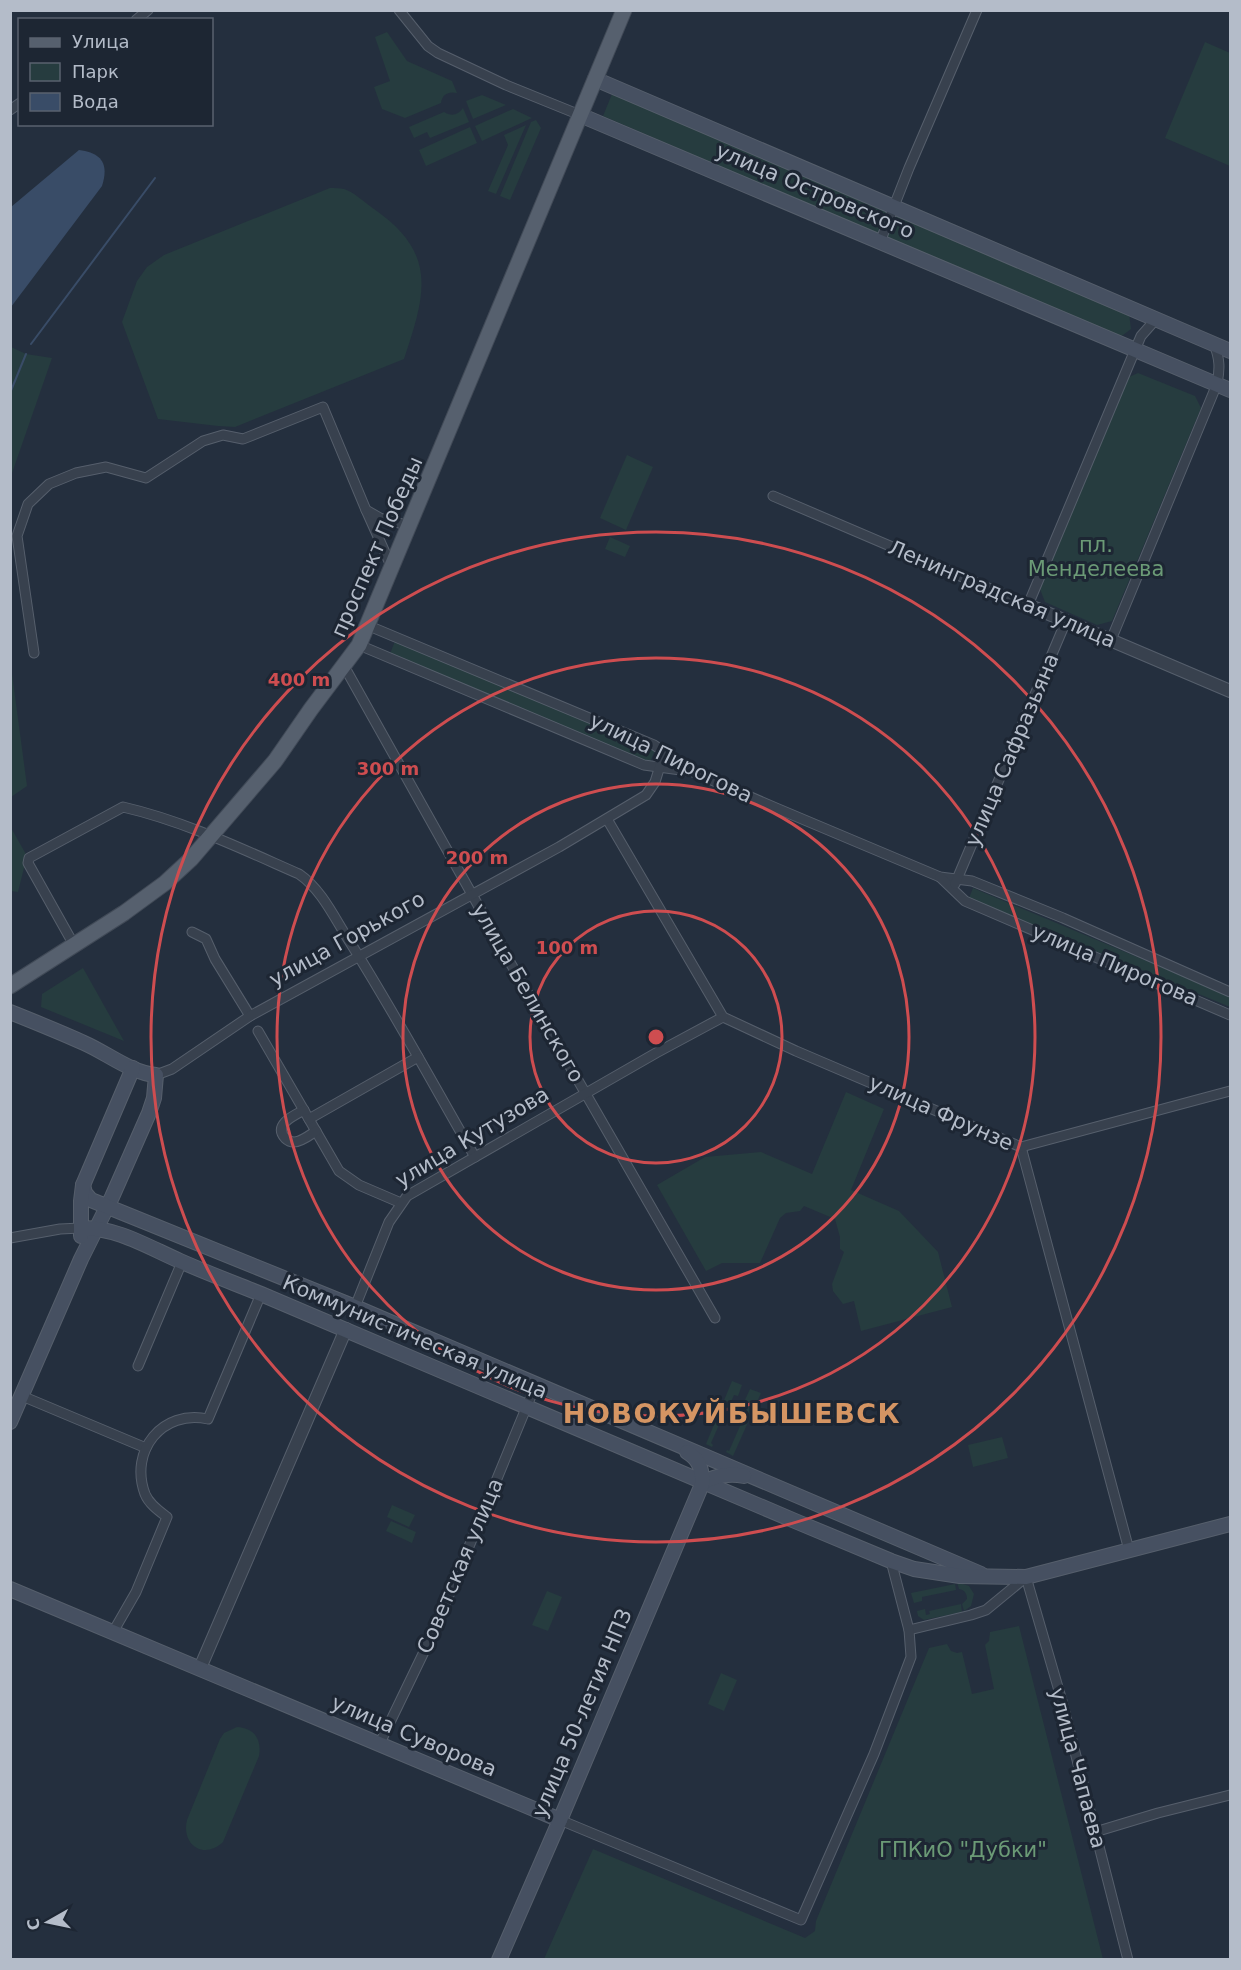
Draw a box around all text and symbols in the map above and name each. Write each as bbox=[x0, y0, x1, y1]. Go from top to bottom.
legend bbox=[18, 18, 213, 126]
text: Улица bbox=[72, 31, 129, 52]
text: Парк bbox=[72, 61, 119, 82]
text: Вода bbox=[72, 91, 119, 112]
street label: улица Островского bbox=[712, 138, 918, 244]
street label: проспект Победы bbox=[326, 453, 428, 641]
park label: пл. Менделеева bbox=[1028, 533, 1164, 581]
street label: Ленинградская улица bbox=[885, 535, 1119, 653]
street label: улица Сафразьяна bbox=[960, 650, 1064, 850]
text: 400 m bbox=[268, 669, 330, 690]
street label: улица Пирогова bbox=[586, 708, 756, 808]
text: 300 m bbox=[357, 758, 419, 779]
text: 200 m bbox=[446, 847, 508, 868]
street label: улица Горького bbox=[265, 886, 429, 992]
street label: улица Белинского bbox=[467, 899, 589, 1087]
street label: улица Пирогова bbox=[1028, 919, 1202, 1011]
text: 100 m bbox=[536, 937, 598, 958]
centre of rings bbox=[646, 1027, 666, 1047]
street label: улица Фрунзе bbox=[865, 1071, 1017, 1155]
street label: улица Кутузова bbox=[391, 1082, 553, 1192]
street label: Коммунистическая улица bbox=[279, 1270, 551, 1404]
district label: НОВОКУЙБЫШЕВСК bbox=[563, 1398, 901, 1429]
street label: Советская улица bbox=[412, 1475, 508, 1657]
street label: улица 50-летия НПЗ bbox=[527, 1605, 637, 1821]
street label: улица Чапаева bbox=[1045, 1685, 1111, 1851]
street label: улица Суворова bbox=[328, 1690, 500, 1782]
park label: ГПКиО "Дубки" bbox=[879, 1838, 1047, 1862]
north arrow bbox=[18, 1892, 78, 1952]
text: С bbox=[23, 1917, 44, 1932]

